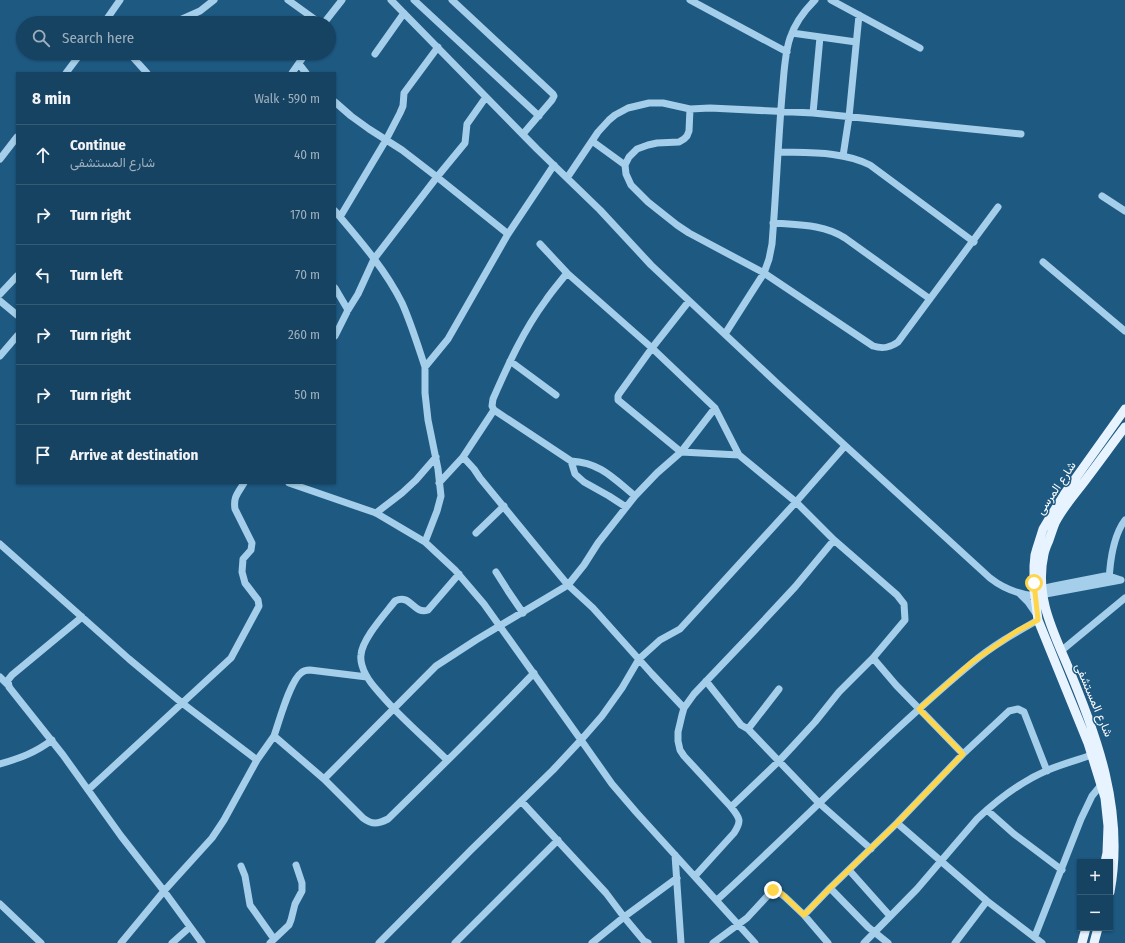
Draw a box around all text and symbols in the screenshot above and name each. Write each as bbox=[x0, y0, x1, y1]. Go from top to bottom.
search box bbox=[16, 16, 336, 60]
icon: search bbox=[30, 27, 52, 49]
text: Search here bbox=[62, 29, 134, 47]
text: 8 min bbox=[32, 88, 71, 109]
text: Walk · 590 m bbox=[254, 91, 320, 106]
text: Continue bbox=[70, 136, 126, 154]
icon: ahead bbox=[32, 144, 54, 166]
text: 40 m bbox=[294, 147, 320, 162]
text: شارع المستشفى bbox=[70, 155, 155, 170]
icon: right bbox=[32, 204, 54, 226]
text: Turn right bbox=[70, 206, 131, 224]
text: 170 m bbox=[290, 207, 320, 222]
icon: left bbox=[32, 264, 54, 286]
text: Turn left bbox=[70, 266, 123, 284]
text: 70 m bbox=[295, 267, 320, 282]
icon: right bbox=[32, 324, 54, 346]
text: Turn right bbox=[70, 326, 131, 344]
text: 260 m bbox=[288, 327, 320, 342]
icon: right bbox=[32, 384, 54, 406]
text: Turn right bbox=[70, 386, 131, 404]
text: 50 m bbox=[294, 387, 320, 402]
icon: arrive bbox=[32, 444, 54, 466]
text: Arrive at destination bbox=[70, 446, 198, 464]
street label: شارع المرسى bbox=[1033, 459, 1081, 518]
route start bbox=[1025, 574, 1043, 592]
street label: شارع المستشفى bbox=[1070, 661, 1116, 740]
map controls bbox=[1077, 859, 1113, 931]
button: + bbox=[1077, 859, 1113, 895]
route end bbox=[764, 881, 782, 899]
button: − bbox=[1077, 895, 1113, 931]

